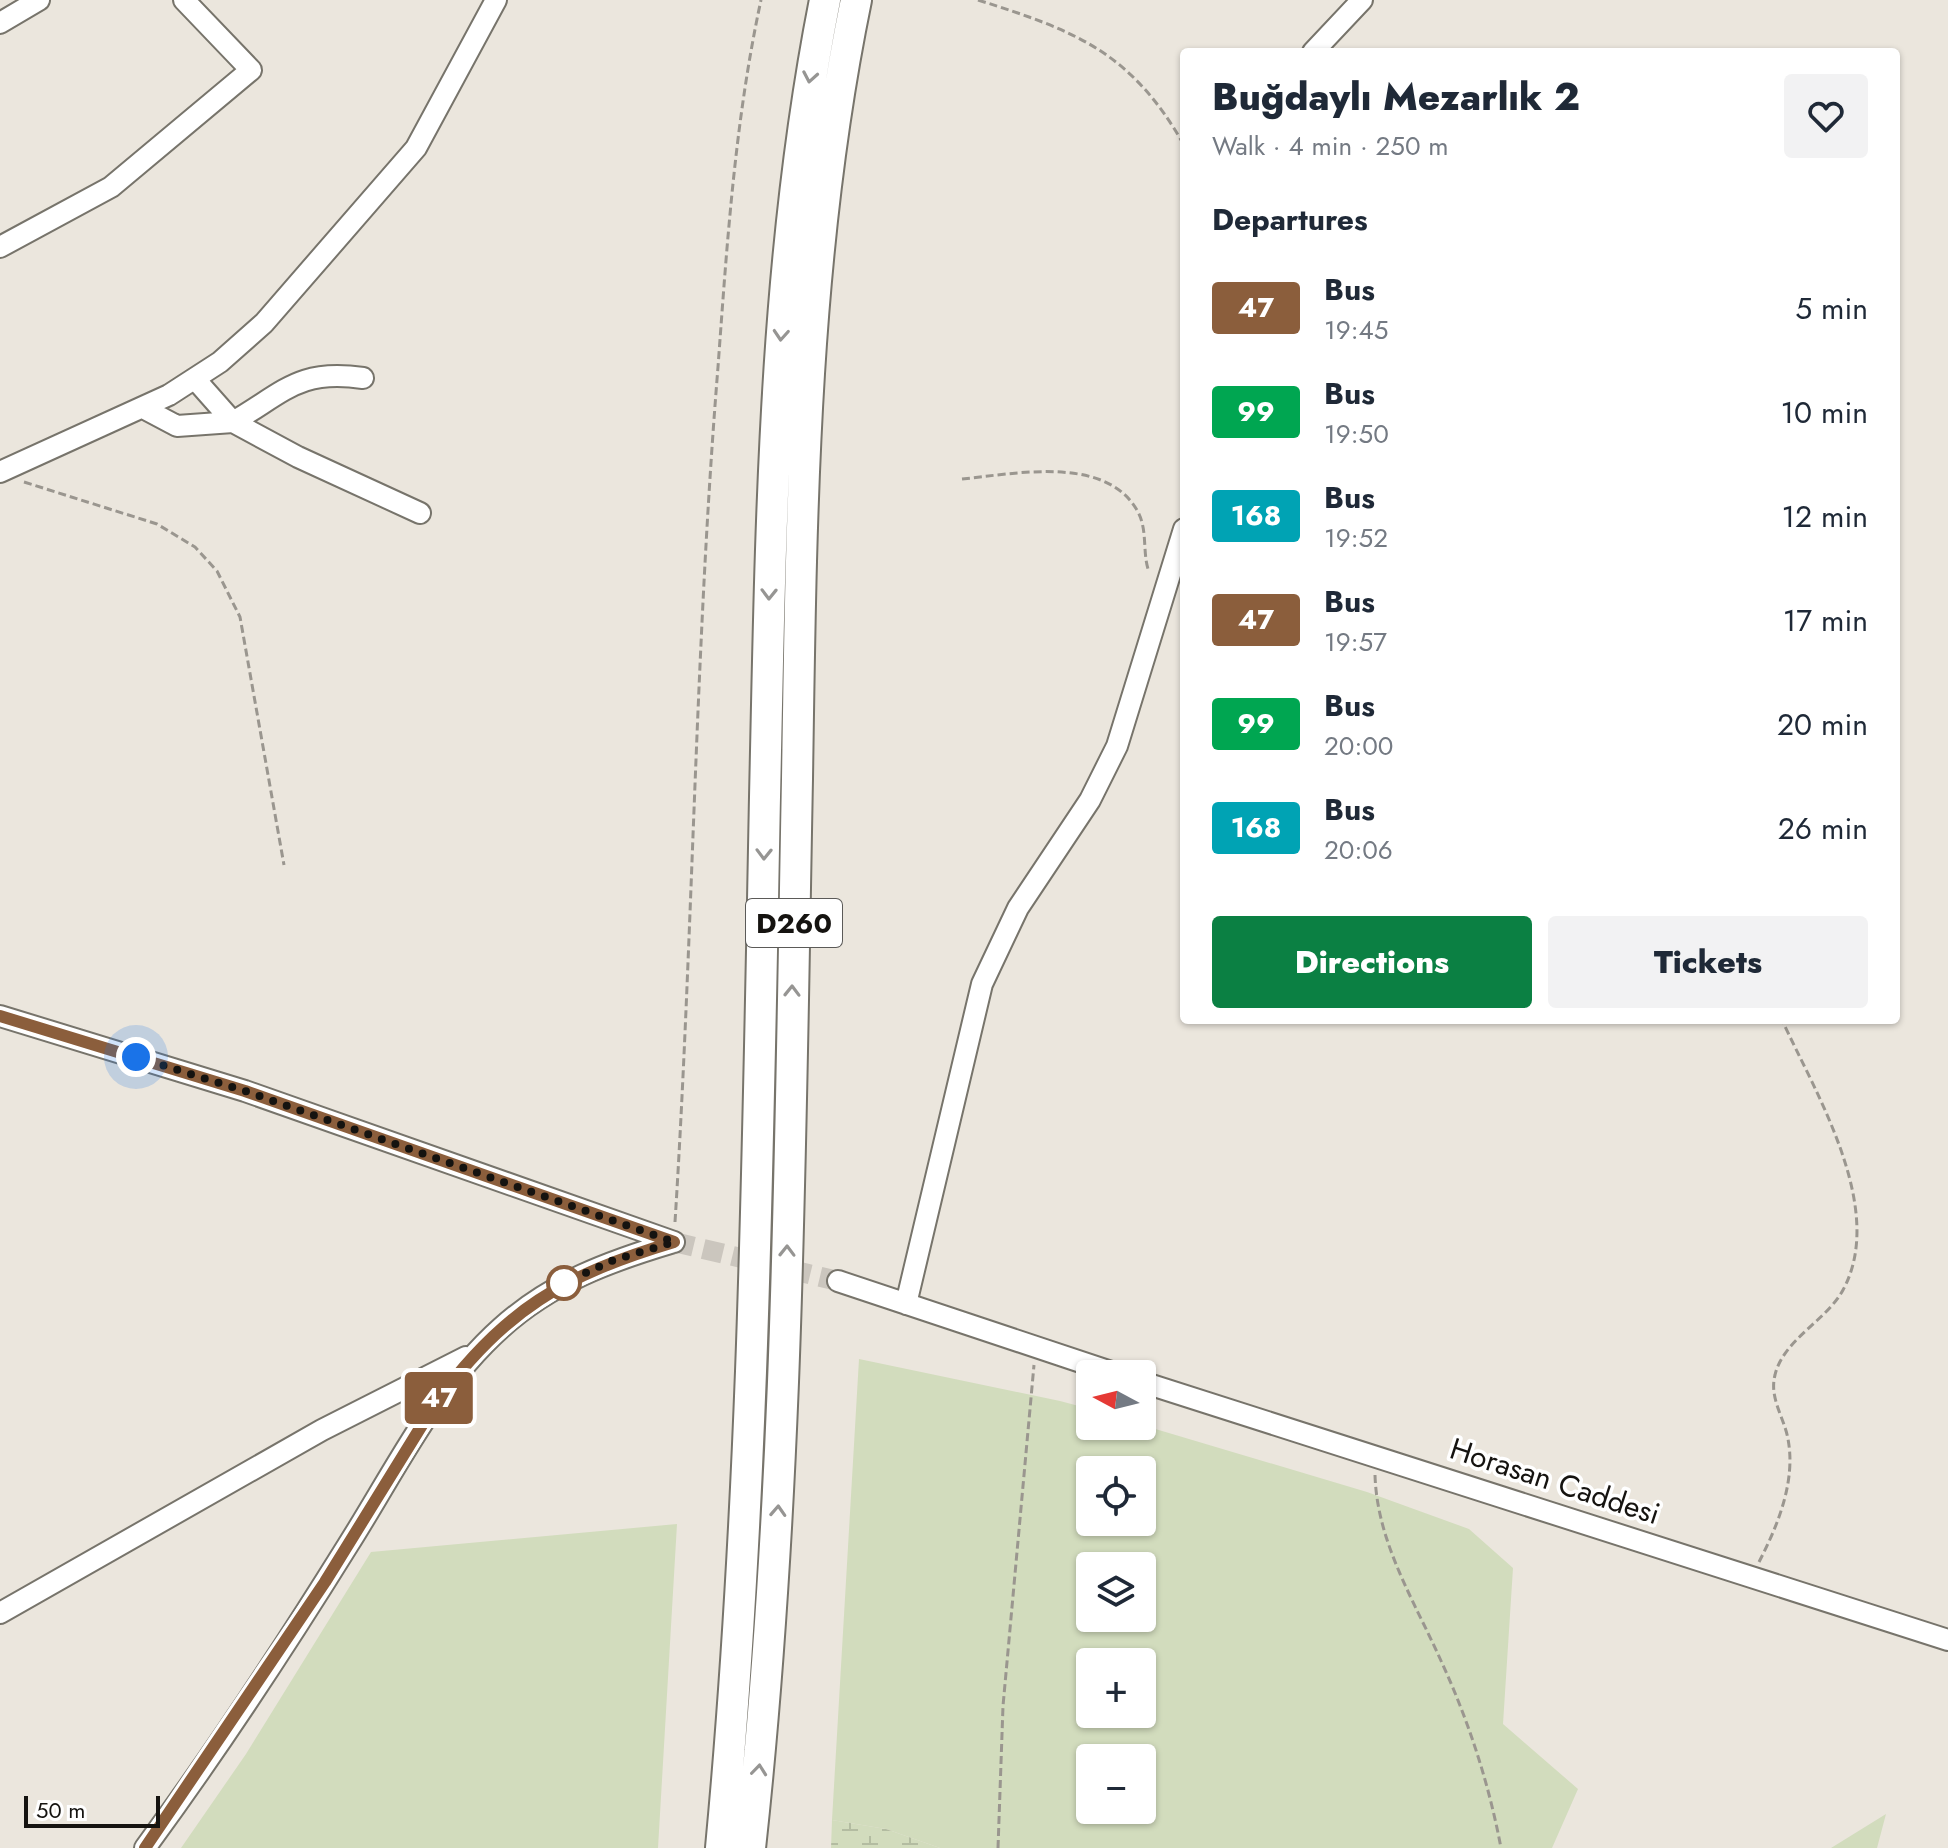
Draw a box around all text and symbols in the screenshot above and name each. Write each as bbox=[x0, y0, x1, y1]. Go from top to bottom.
text: Buğdaylı Mezarlık 2 bbox=[1212, 69, 1580, 124]
one-way arrow bbox=[803, 70, 820, 83]
button: heart bbox=[1784, 74, 1868, 158]
text: Walk · 4 min · 250 m bbox=[1212, 127, 1449, 165]
text: Departures bbox=[1212, 198, 1368, 241]
text: Bus bbox=[1324, 268, 1375, 311]
text: 47 bbox=[1238, 287, 1274, 328]
text: 5 min bbox=[1795, 287, 1868, 330]
text: 19:45 bbox=[1324, 311, 1388, 349]
one-way arrow bbox=[773, 329, 790, 342]
text: Bus bbox=[1324, 372, 1375, 415]
text: 99 bbox=[1237, 391, 1275, 432]
text: 10 min bbox=[1781, 391, 1868, 434]
text: 19:50 bbox=[1324, 415, 1389, 453]
text: Bus bbox=[1324, 476, 1375, 519]
text: 168 bbox=[1231, 495, 1281, 536]
text: 12 min bbox=[1781, 495, 1868, 538]
text: 19:52 bbox=[1324, 519, 1388, 557]
text: Bus bbox=[1324, 580, 1375, 623]
one-way arrow bbox=[761, 588, 778, 601]
text: 47 bbox=[1238, 599, 1274, 640]
text: 17 min bbox=[1783, 599, 1868, 642]
text: 19:57 bbox=[1324, 623, 1387, 661]
text: Bus bbox=[1324, 684, 1375, 727]
text: 99 bbox=[1237, 703, 1275, 744]
text: 20 min bbox=[1777, 703, 1868, 746]
text: 20:00 bbox=[1324, 727, 1393, 765]
text: Bus bbox=[1324, 788, 1375, 831]
text: 168 bbox=[1231, 807, 1281, 848]
text: 26 min bbox=[1778, 807, 1868, 850]
text: 20:06 bbox=[1324, 831, 1393, 869]
one-way arrow bbox=[755, 848, 773, 861]
road number: D260 bbox=[746, 899, 842, 947]
button: Directions bbox=[1212, 916, 1532, 1008]
button: Tickets bbox=[1548, 916, 1868, 1008]
one-way arrow bbox=[783, 984, 801, 997]
your location bbox=[116, 1037, 156, 1077]
one-way arrow bbox=[778, 1244, 795, 1257]
unlabelled marker bbox=[547, 1266, 581, 1300]
north arrow bbox=[1076, 1360, 1156, 1440]
map controls bbox=[1076, 1360, 1156, 1824]
line badge: 47 bbox=[403, 1372, 475, 1424]
text: 47 bbox=[421, 1377, 457, 1418]
street label: Horasan Caddesi bbox=[1445, 1427, 1665, 1535]
button: locate bbox=[1076, 1456, 1156, 1536]
one-way arrow bbox=[769, 1504, 786, 1517]
button: layers bbox=[1076, 1552, 1156, 1632]
button: + bbox=[1076, 1648, 1156, 1728]
button: − bbox=[1076, 1744, 1156, 1824]
one-way arrow bbox=[750, 1764, 767, 1777]
scale bar bbox=[24, 1792, 160, 1828]
text: 50 m bbox=[36, 1794, 85, 1826]

